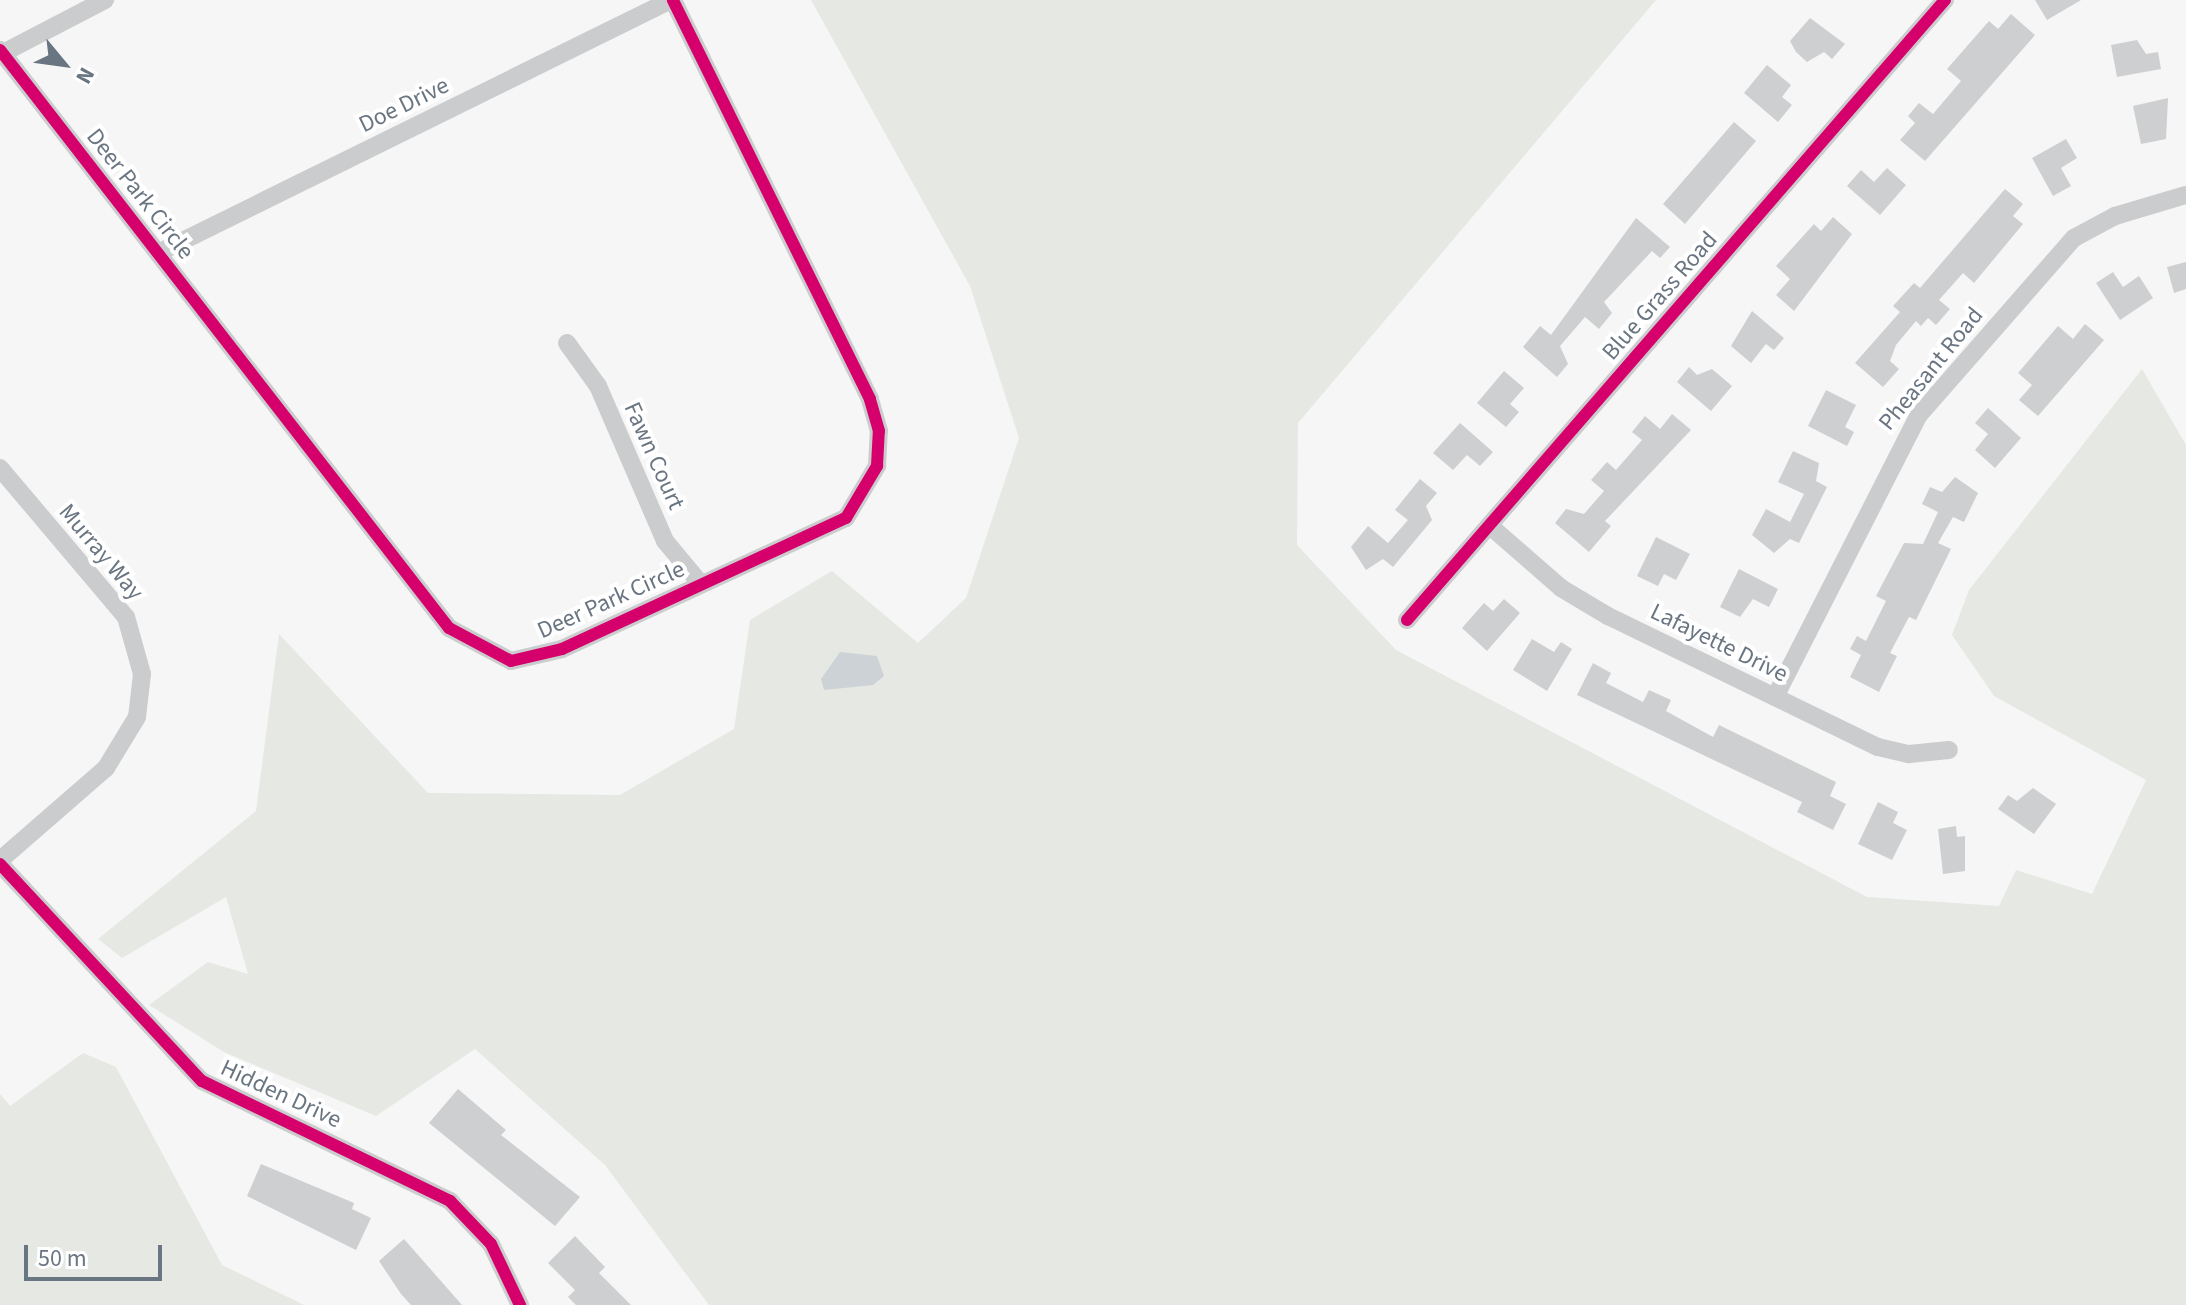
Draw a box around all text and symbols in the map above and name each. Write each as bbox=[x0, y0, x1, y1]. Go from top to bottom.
north arrow bbox=[24, 24, 104, 104]
text: N bbox=[67, 61, 103, 90]
street label: Doe Drive bbox=[354, 71, 454, 139]
street label: Deer Park Circle bbox=[80, 123, 200, 265]
street label: Blue Grass Road bbox=[1596, 226, 1724, 366]
street label: Pheasant Road bbox=[1873, 302, 1989, 436]
street label: Fawn Court bbox=[618, 398, 690, 514]
street label: Murray Way bbox=[53, 498, 149, 606]
street label: Deer Park Circle bbox=[533, 555, 689, 645]
street label: Lafayette Drive bbox=[1646, 597, 1792, 689]
street label: Hidden Drive bbox=[216, 1053, 346, 1135]
scale bar bbox=[28, 1229, 166, 1279]
text: 50 m bbox=[38, 1241, 87, 1276]

